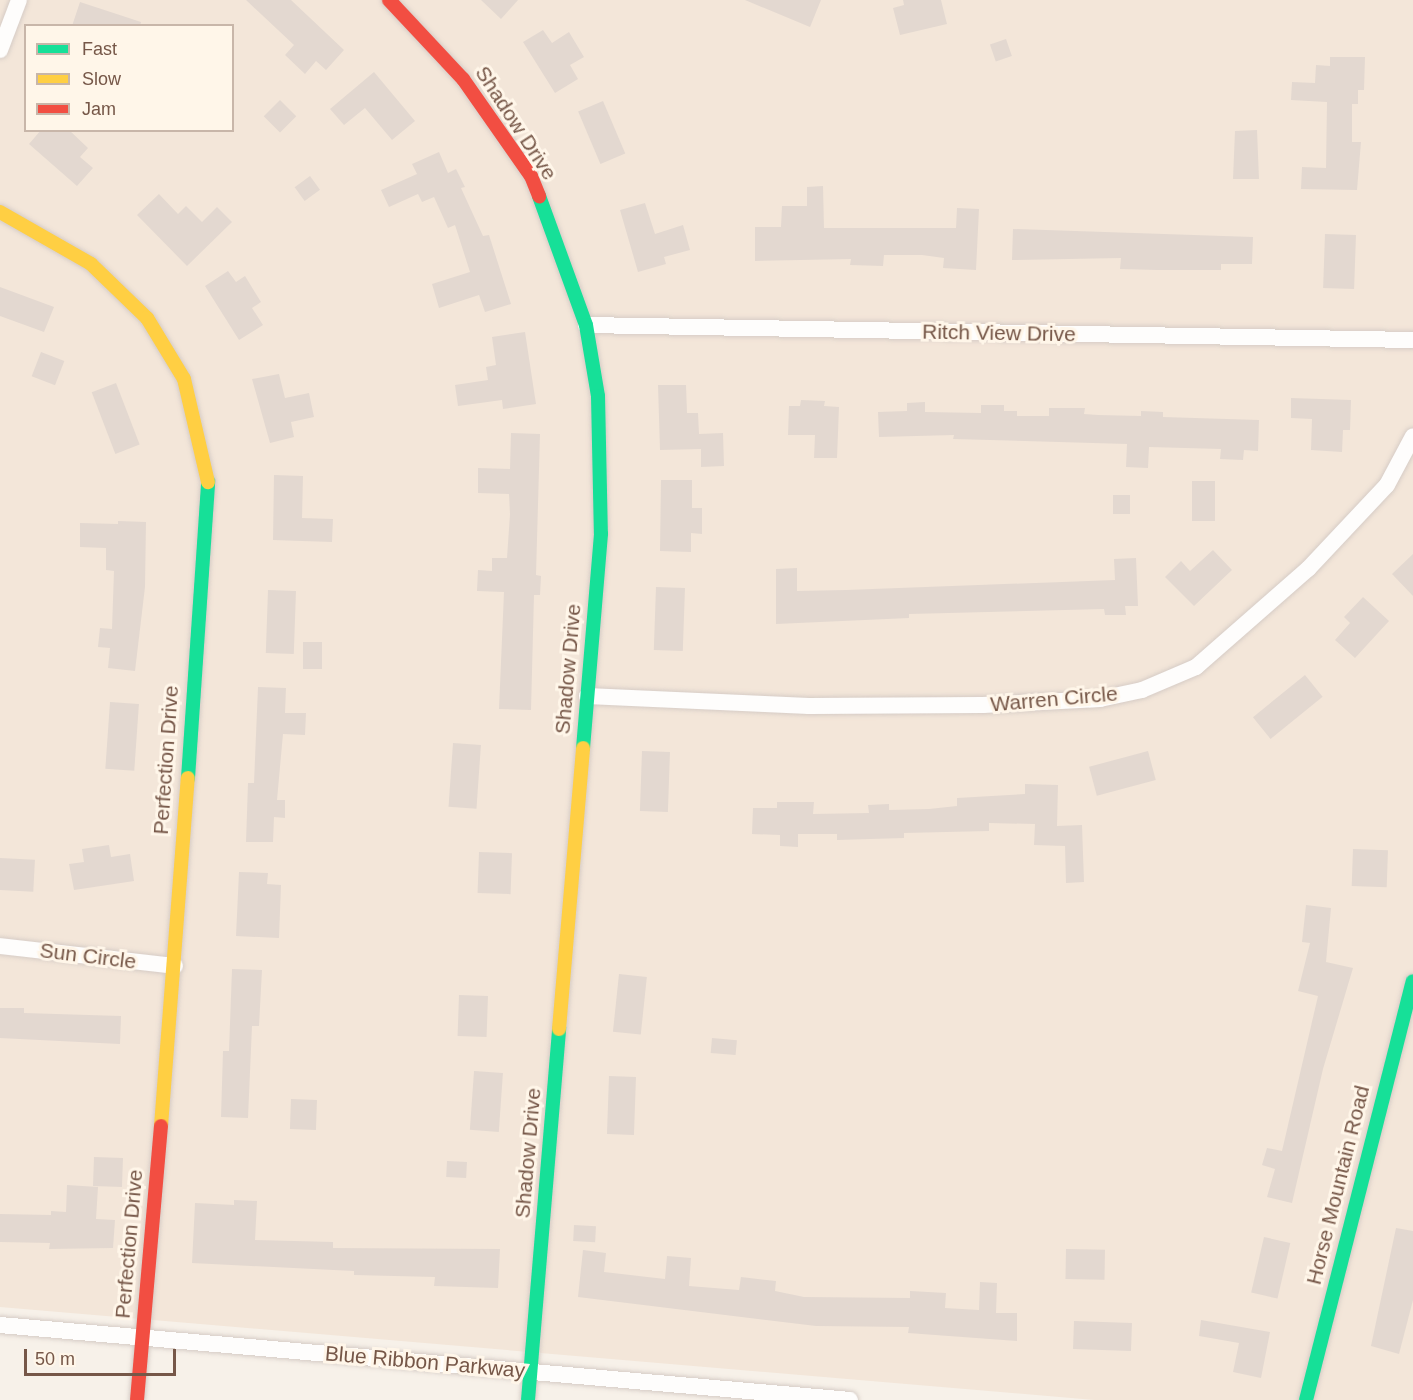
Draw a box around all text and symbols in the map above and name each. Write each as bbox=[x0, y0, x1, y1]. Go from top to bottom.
legend bbox=[24, 24, 234, 132]
text: Fast bbox=[82, 39, 117, 59]
street label: Shadow Drive bbox=[470, 61, 562, 185]
text: Slow bbox=[82, 69, 121, 89]
text: Jam bbox=[82, 99, 116, 119]
street label: Ritch View Drive bbox=[922, 319, 1076, 347]
street label: Shadow Drive bbox=[550, 603, 586, 735]
street label: Warren Circle bbox=[989, 681, 1119, 717]
street label: Perfection Drive bbox=[148, 685, 184, 835]
street label: Sun Circle bbox=[38, 938, 138, 974]
street label: Horse Mountain Road bbox=[1301, 1083, 1375, 1287]
street label: Shadow Drive bbox=[510, 1087, 546, 1219]
street label: Perfection Drive bbox=[110, 1168, 148, 1320]
scale bar bbox=[27, 1337, 178, 1375]
street label: Blue Ribbon Parkway bbox=[324, 1341, 526, 1383]
text: 50 m bbox=[35, 1349, 75, 1369]

